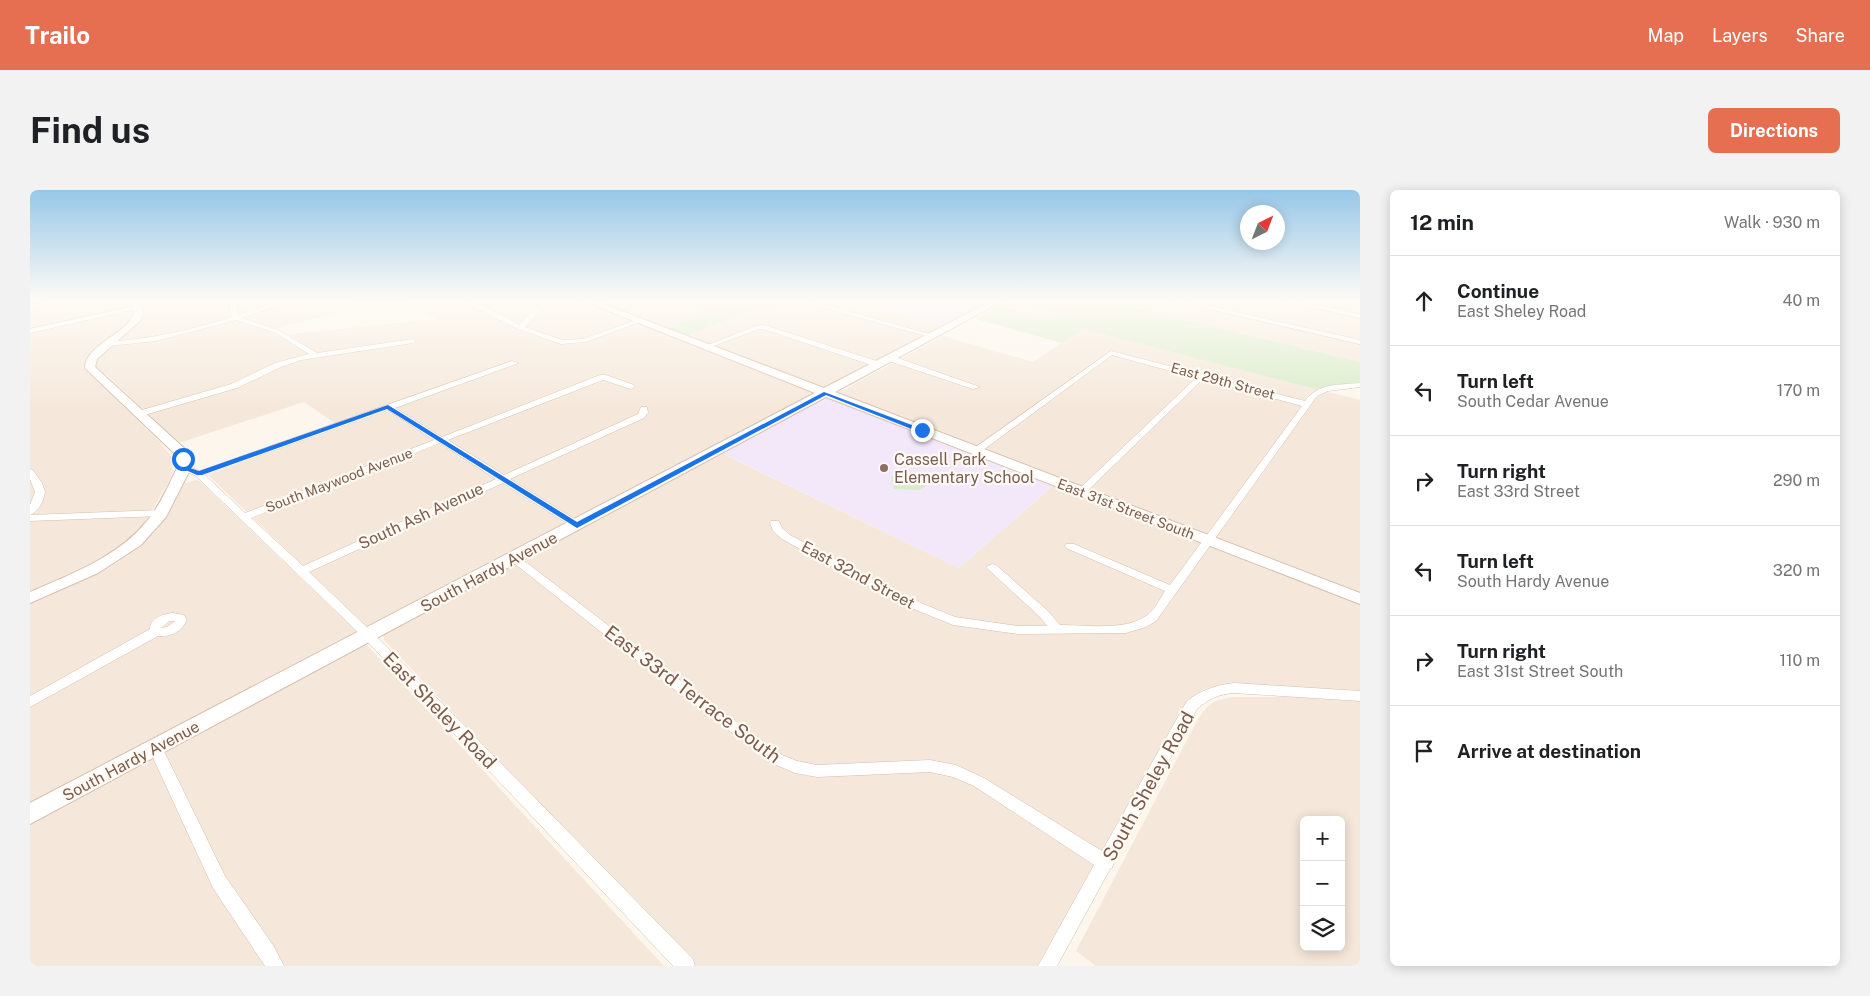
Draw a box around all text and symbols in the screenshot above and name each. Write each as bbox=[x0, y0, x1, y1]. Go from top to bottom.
text: Trailo bbox=[25, 21, 90, 49]
text: Map bbox=[1648, 25, 1684, 46]
text: Layers bbox=[1712, 25, 1768, 46]
text: Share bbox=[1796, 25, 1845, 46]
button: Directions bbox=[1708, 108, 1840, 153]
text: Find us bbox=[30, 110, 150, 151]
north arrow bbox=[1240, 205, 1285, 250]
text: 12 min bbox=[1410, 210, 1474, 235]
text: Walk · 930 m bbox=[1724, 213, 1820, 232]
text: Continue bbox=[1457, 280, 1539, 302]
icon: ahead bbox=[1410, 287, 1438, 315]
text: 40 m bbox=[1782, 291, 1820, 310]
text: East Sheley Road bbox=[1457, 302, 1586, 321]
street label: East 29th Street bbox=[1169, 359, 1277, 403]
text: Turn left bbox=[1457, 370, 1534, 392]
icon: left bbox=[1410, 377, 1438, 405]
text: 170 m bbox=[1777, 381, 1820, 400]
text: South Cedar Avenue bbox=[1457, 392, 1609, 411]
route end bbox=[911, 419, 934, 442]
street label: South Maywood Avenue bbox=[263, 445, 415, 515]
route start bbox=[172, 448, 195, 471]
place label: Cassell Park Elementary School bbox=[894, 450, 1035, 487]
text: Turn right bbox=[1457, 460, 1546, 482]
marker: Cassell Park Elementary School bbox=[878, 462, 890, 474]
icon: right bbox=[1410, 467, 1438, 495]
text: 290 m bbox=[1773, 471, 1820, 490]
street label: East 31st Street South bbox=[1055, 475, 1197, 543]
street label: South Ash Avenue bbox=[356, 479, 486, 553]
text: East 33rd Street bbox=[1457, 482, 1580, 501]
street label: South Hardy Avenue bbox=[417, 528, 561, 616]
street label: East 32nd Street bbox=[798, 537, 918, 613]
text: Turn left bbox=[1457, 550, 1534, 572]
icon: left bbox=[1410, 557, 1438, 585]
text: 320 m bbox=[1773, 561, 1820, 580]
text: South Hardy Avenue bbox=[1457, 572, 1609, 591]
street label: East 33rd Terrace South bbox=[601, 621, 785, 767]
text: Turn right bbox=[1457, 640, 1546, 662]
street label: East Sheley Road bbox=[379, 647, 501, 773]
icon: right bbox=[1410, 647, 1438, 675]
text: 110 m bbox=[1779, 651, 1820, 670]
text: East 31st Street South bbox=[1457, 662, 1623, 681]
street label: South Sheley Road bbox=[1098, 707, 1198, 865]
street label: South Hardy Avenue bbox=[59, 717, 203, 805]
icon: arrive bbox=[1410, 737, 1438, 765]
text: Arrive at destination bbox=[1457, 740, 1641, 762]
map controls bbox=[1300, 816, 1345, 951]
button: + bbox=[1300, 816, 1345, 861]
button: − bbox=[1300, 861, 1345, 906]
button: layers bbox=[1300, 906, 1345, 951]

